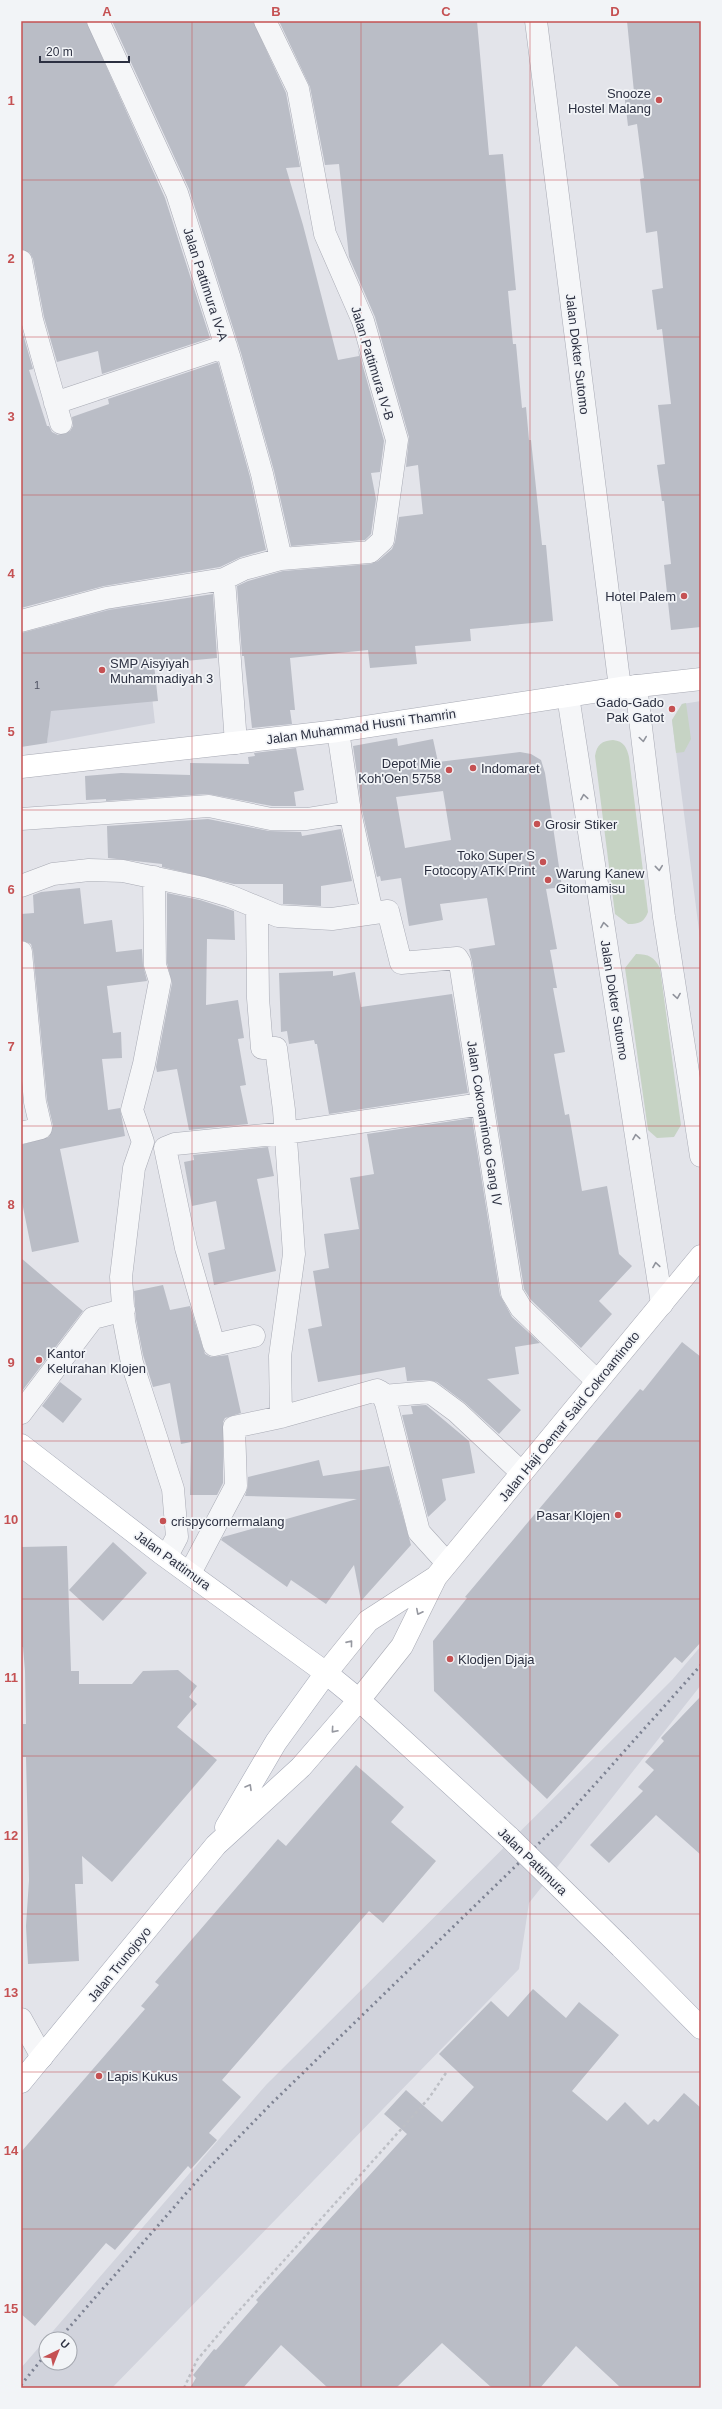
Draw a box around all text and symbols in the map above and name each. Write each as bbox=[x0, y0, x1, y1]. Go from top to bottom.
text: A bbox=[102, 4, 112, 19]
text: B bbox=[271, 4, 281, 19]
text: C bbox=[441, 4, 451, 19]
text: D bbox=[610, 4, 620, 19]
scale bar bbox=[40, 38, 129, 64]
text: 20 m bbox=[46, 45, 73, 59]
place label: Snooze Hostel Malang bbox=[568, 86, 651, 116]
text: 1 bbox=[7, 93, 15, 108]
marker: Snooze Hostel Malang bbox=[654, 95, 664, 105]
street label: Jalan Pattimura IV-A bbox=[180, 225, 231, 343]
text: 2 bbox=[7, 251, 15, 266]
street label: Jalan Dokter Sutomo bbox=[563, 293, 592, 415]
street label: Jalan Pattimura IV-B bbox=[348, 304, 397, 422]
text: 3 bbox=[7, 409, 15, 424]
text: 4 bbox=[7, 566, 15, 581]
place label: Hotel Palem bbox=[605, 589, 676, 604]
marker: Hotel Palem bbox=[679, 591, 689, 601]
place label: SMP Aisyiyah Muhammadiyah 3 bbox=[110, 656, 213, 686]
marker: SMP Aisyiyah Muhammadiyah 3 bbox=[97, 665, 107, 675]
house number: 1 bbox=[34, 679, 40, 691]
place label: Gado-Gado Pak Gatot bbox=[596, 695, 664, 725]
marker: Gado-Gado Pak Gatot bbox=[667, 704, 677, 714]
street label: Jalan Muhammad Husni Thamrin bbox=[265, 706, 457, 747]
text: 5 bbox=[7, 724, 15, 739]
one-way arrow bbox=[639, 735, 648, 742]
place label: Depot Mie Koh'Oen 5758 bbox=[358, 756, 441, 786]
place label: Indomaret bbox=[481, 761, 540, 776]
marker: Indomaret bbox=[468, 763, 478, 773]
marker: Depot Mie Koh'Oen 5758 bbox=[444, 765, 454, 775]
one-way arrow bbox=[580, 794, 589, 800]
place label: Grosir Stiker bbox=[545, 817, 618, 832]
marker: Grosir Stiker bbox=[532, 819, 542, 829]
place label: Toko Super S Fotocopy ATK Print bbox=[424, 848, 535, 878]
marker: Toko Super S Fotocopy ATK Print bbox=[538, 857, 548, 867]
one-way arrow bbox=[654, 865, 663, 871]
place label: Warung Kanew Gitomamisu bbox=[556, 866, 645, 896]
marker: Warung Kanew Gitomamisu bbox=[543, 875, 553, 885]
text: 6 bbox=[7, 882, 15, 897]
one-way arrow bbox=[600, 922, 609, 928]
street label: Jalan Dokter Sutomo bbox=[598, 939, 631, 1061]
one-way arrow bbox=[672, 993, 680, 999]
text: 7 bbox=[7, 1039, 15, 1054]
street label: Jalan Cokroaminoto Gang IV bbox=[464, 1039, 505, 1207]
one-way arrow bbox=[632, 1134, 641, 1140]
text: 8 bbox=[7, 1197, 15, 1212]
one-way arrow bbox=[652, 1262, 661, 1268]
street label: Jalan Haji Oemar Said Cokroaminoto bbox=[496, 1328, 643, 1504]
place label: Kantor Kelurahan Klojen bbox=[47, 1346, 146, 1376]
text: 9 bbox=[7, 1355, 15, 1370]
marker: Kantor Kelurahan Klojen bbox=[34, 1355, 44, 1365]
place label: Pasar Klojen bbox=[536, 1508, 610, 1523]
marker: Pasar Klojen bbox=[613, 1510, 623, 1520]
text: 10 bbox=[4, 1512, 18, 1527]
place label: crispycornermalang bbox=[171, 1514, 284, 1529]
marker: crispycornermalang bbox=[158, 1516, 168, 1526]
street label: Jalan Pattimura bbox=[132, 1528, 214, 1593]
one-way arrow bbox=[416, 1607, 424, 1615]
one-way arrow bbox=[346, 1640, 353, 1647]
place label: Klodjen Djaja bbox=[458, 1652, 535, 1667]
marker: Klodjen Djaja bbox=[445, 1654, 455, 1664]
text: 11 bbox=[4, 1670, 18, 1685]
one-way arrow bbox=[331, 1725, 338, 1732]
one-way arrow bbox=[245, 1784, 252, 1791]
street label: Jalan Pattimura bbox=[495, 1825, 571, 1899]
text: 12 bbox=[4, 1828, 18, 1843]
street label: Jalan Trunojoyo bbox=[85, 1924, 154, 2005]
text: 13 bbox=[4, 1985, 18, 2000]
place label: Lapis Kukus bbox=[107, 2069, 178, 2084]
marker: Lapis Kukus bbox=[94, 2071, 104, 2081]
text: 14 bbox=[4, 2143, 19, 2158]
text: 15 bbox=[4, 2301, 18, 2316]
north arrow bbox=[38, 2331, 78, 2371]
text: U bbox=[58, 2337, 72, 2351]

